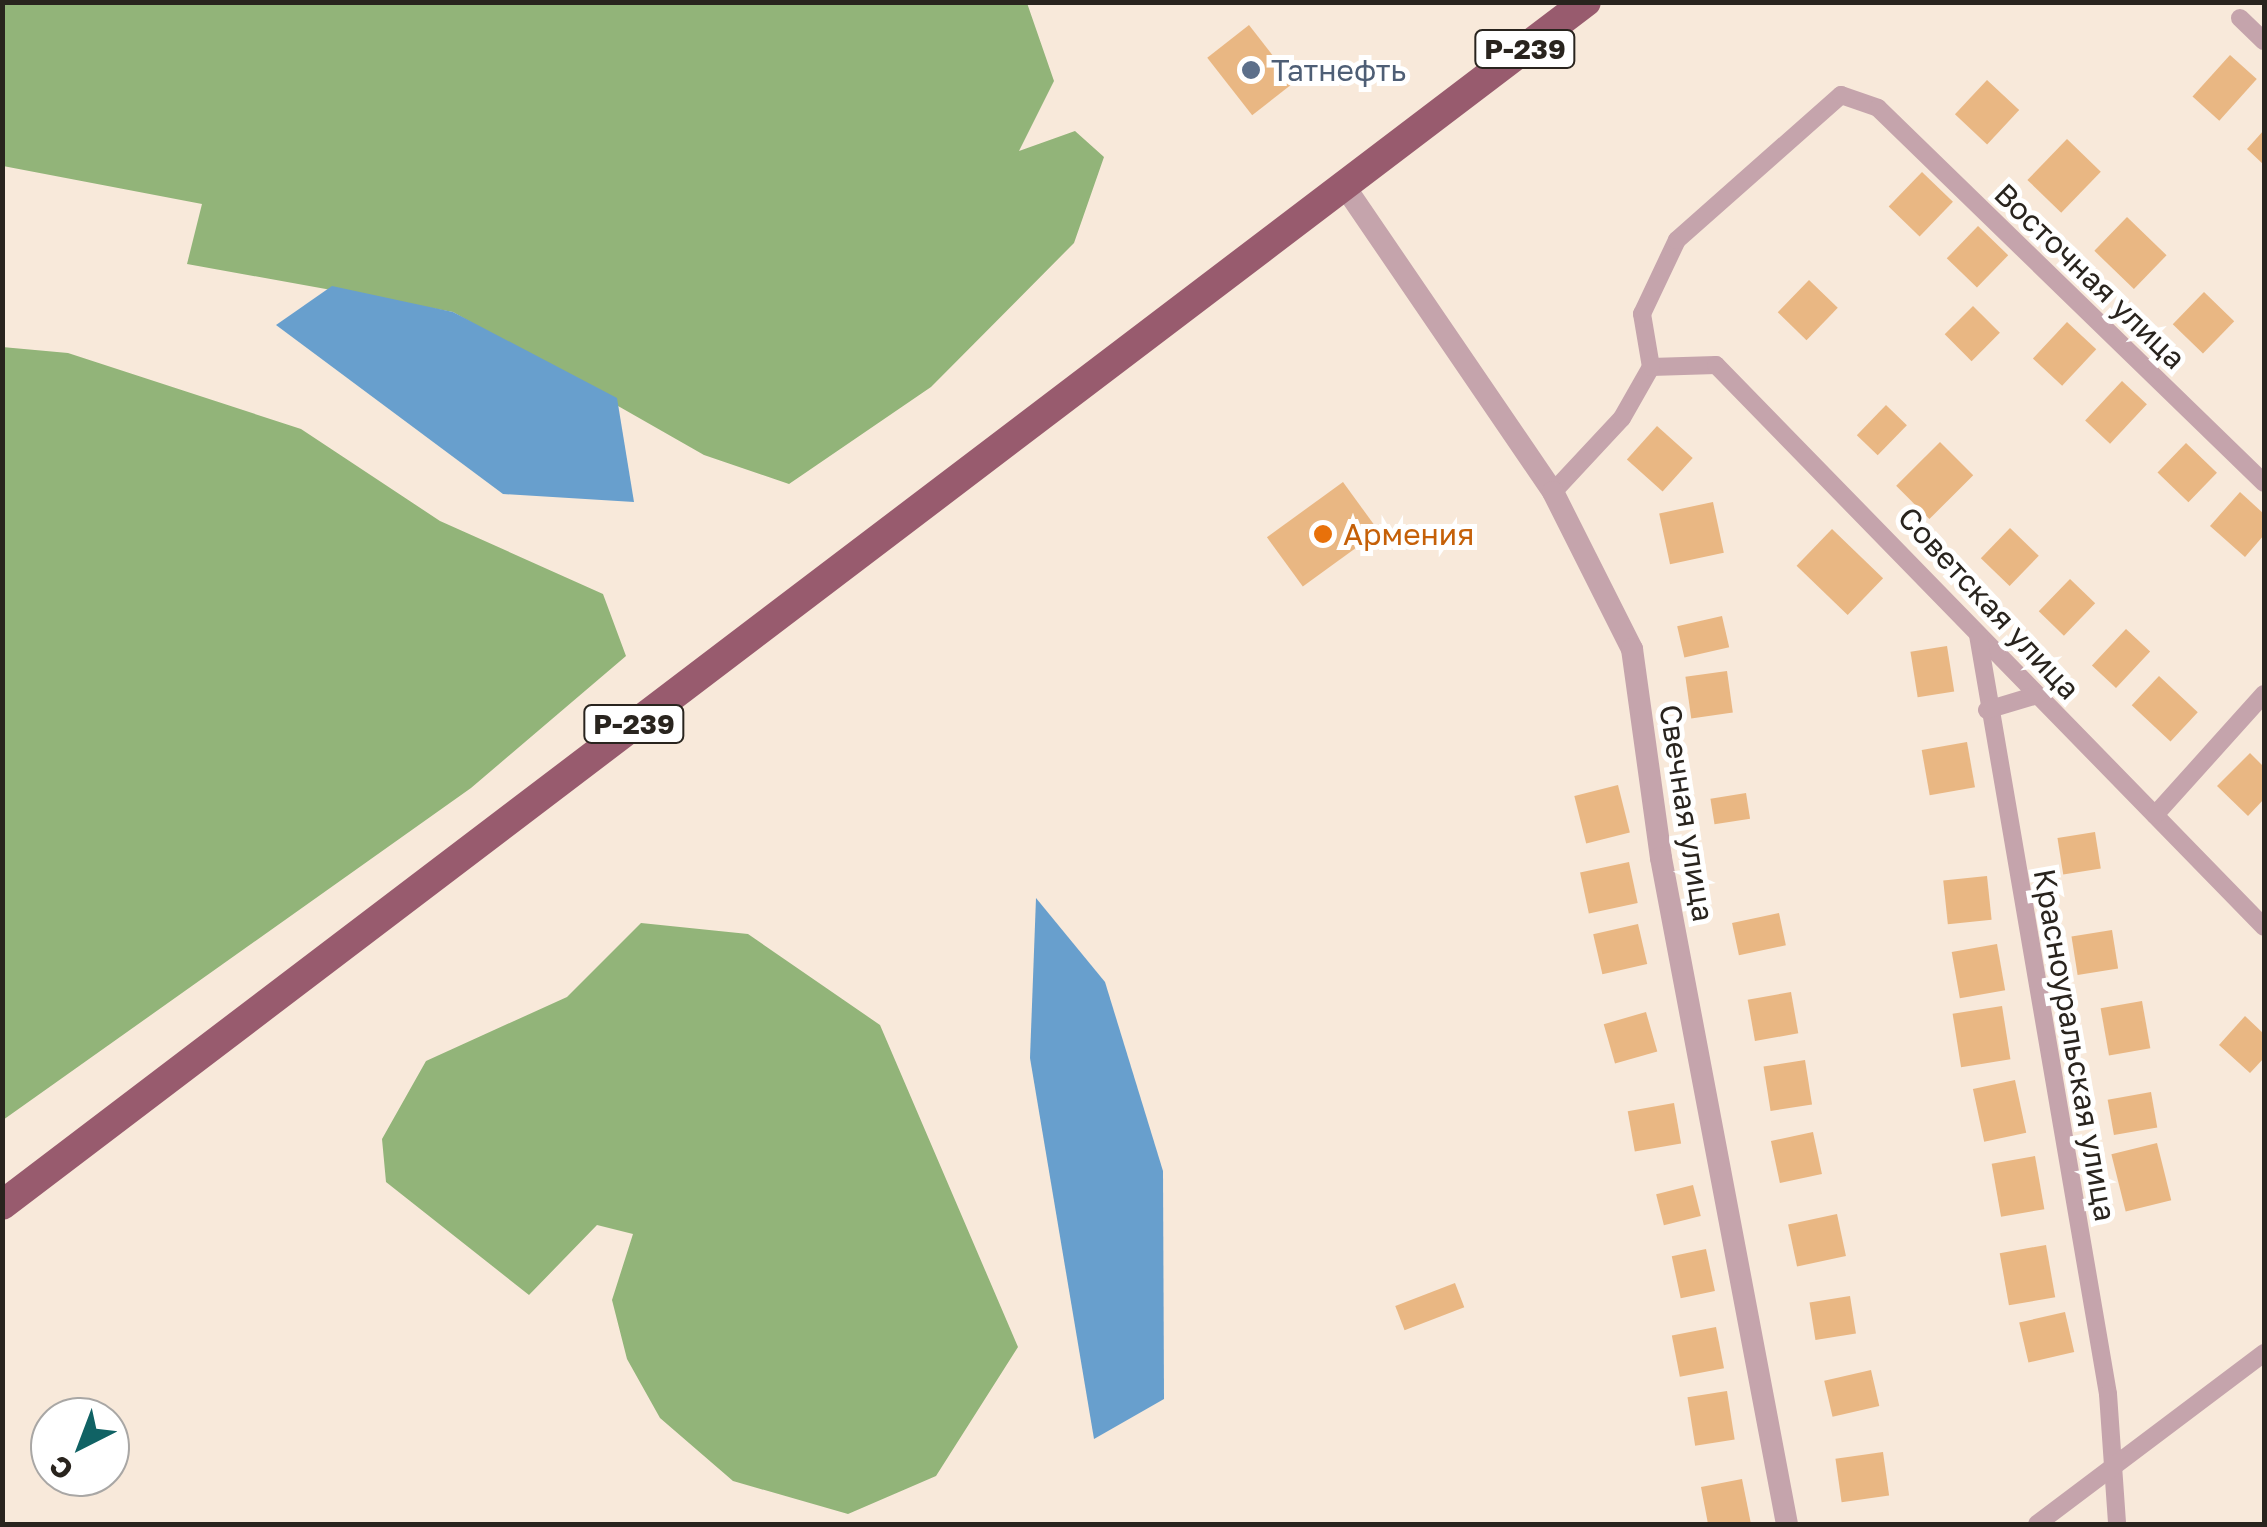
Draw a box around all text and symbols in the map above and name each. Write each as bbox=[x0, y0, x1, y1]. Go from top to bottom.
road number: Р-239 bbox=[1472, 26, 1578, 72]
place label: Татнефть bbox=[1271, 52, 1406, 88]
marker: Татнефть bbox=[1240, 59, 1262, 81]
street label: Восточная улица bbox=[1987, 176, 2193, 376]
street label: Советская улица bbox=[1891, 499, 2087, 707]
place label: Армения bbox=[1343, 516, 1474, 552]
marker: Армения bbox=[1312, 523, 1334, 545]
road number: Р-239 bbox=[582, 701, 686, 747]
street label: Свечная улица bbox=[1652, 702, 1722, 924]
street label: Красноуральская улица bbox=[2026, 866, 2124, 1224]
north arrow bbox=[30, 1397, 130, 1497]
text: С bbox=[43, 1449, 79, 1487]

